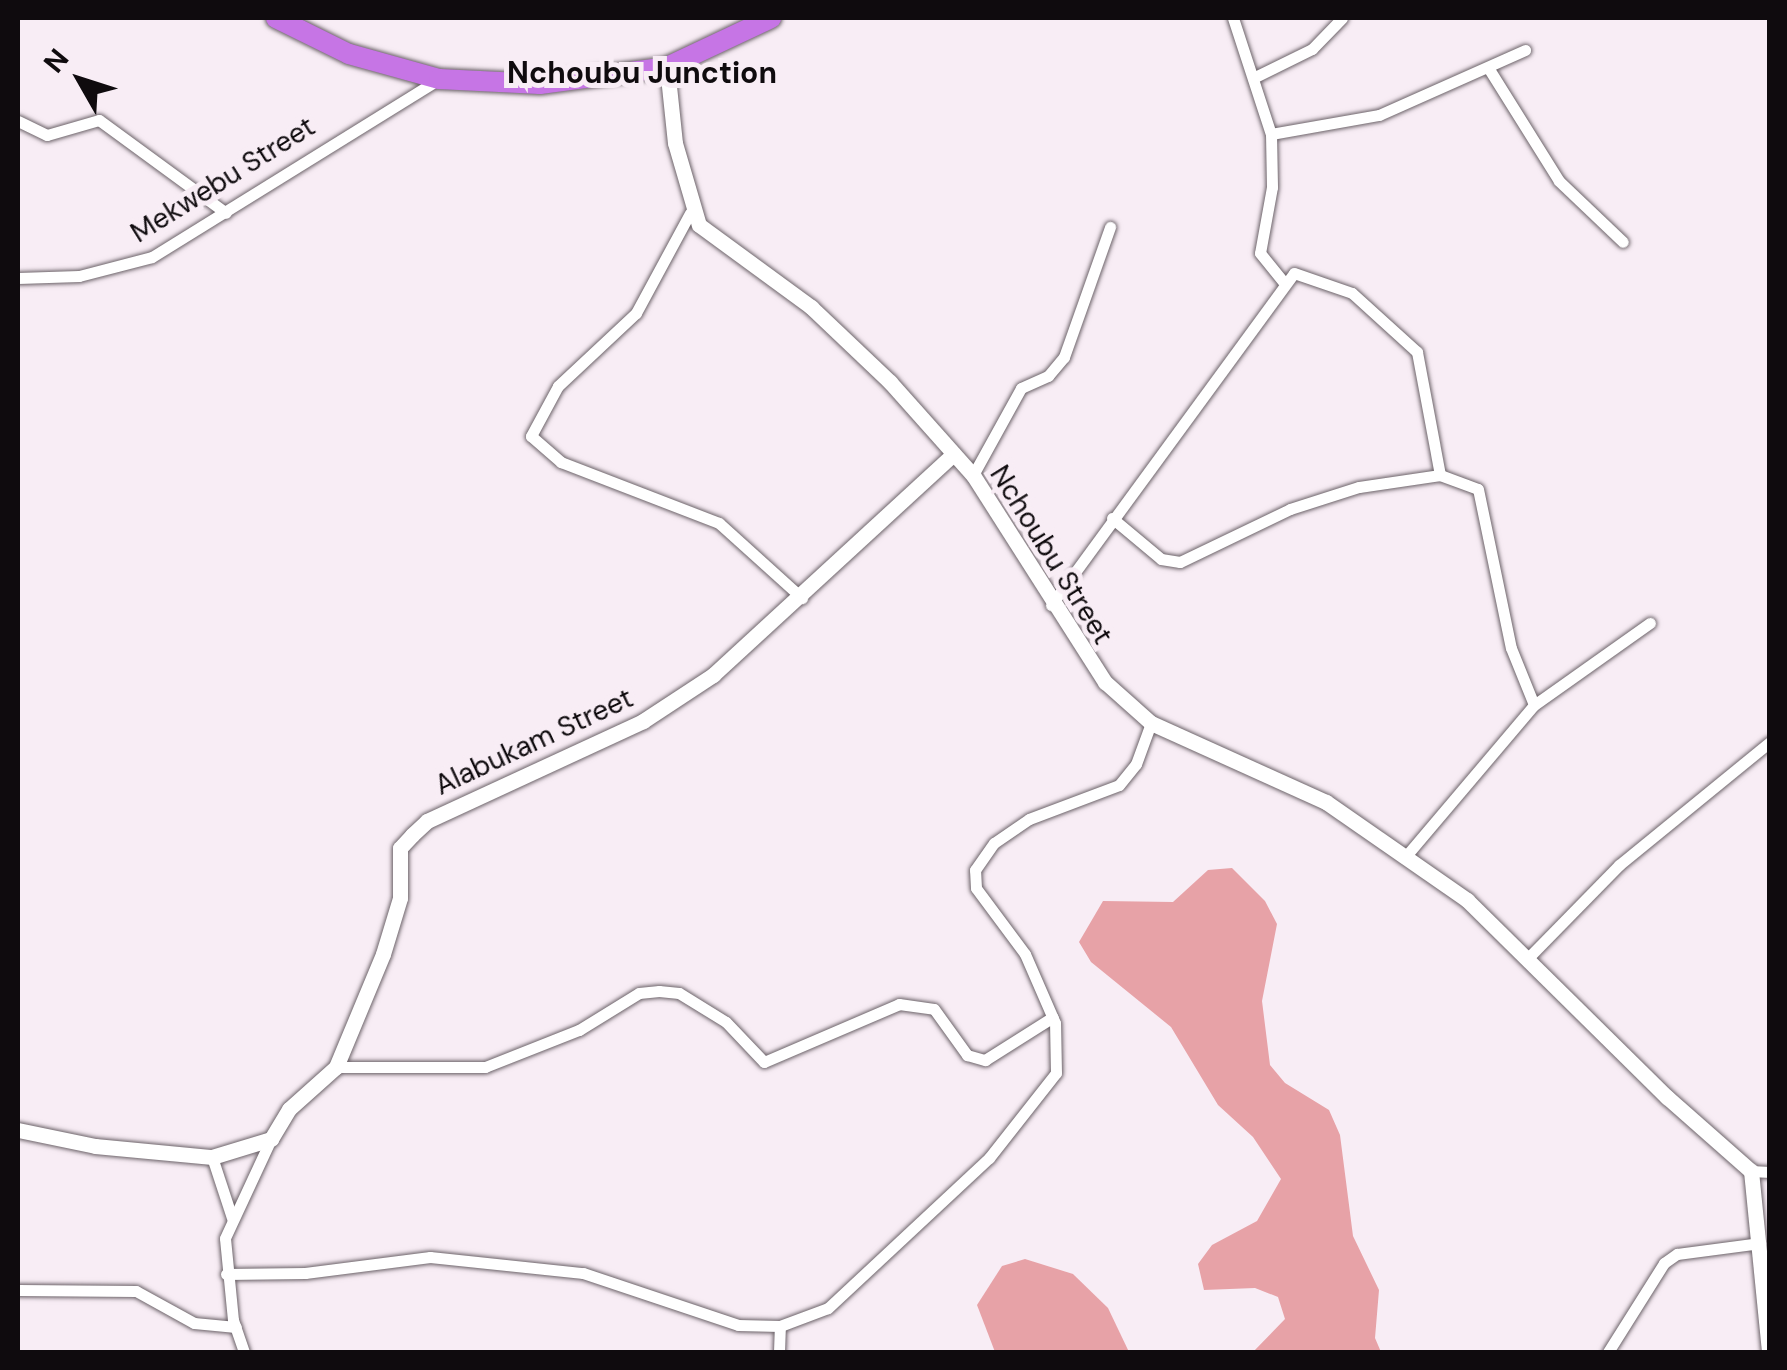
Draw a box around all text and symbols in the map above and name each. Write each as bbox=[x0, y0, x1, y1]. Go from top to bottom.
north arrow bbox=[30, 30, 130, 130]
text: N bbox=[35, 41, 77, 80]
district label: Nchoubu Junction bbox=[507, 55, 777, 91]
street label: Mekwebu Street bbox=[125, 110, 321, 250]
street label: Nchoubu Street bbox=[983, 459, 1119, 651]
street label: Alabukam Street bbox=[430, 681, 638, 803]

